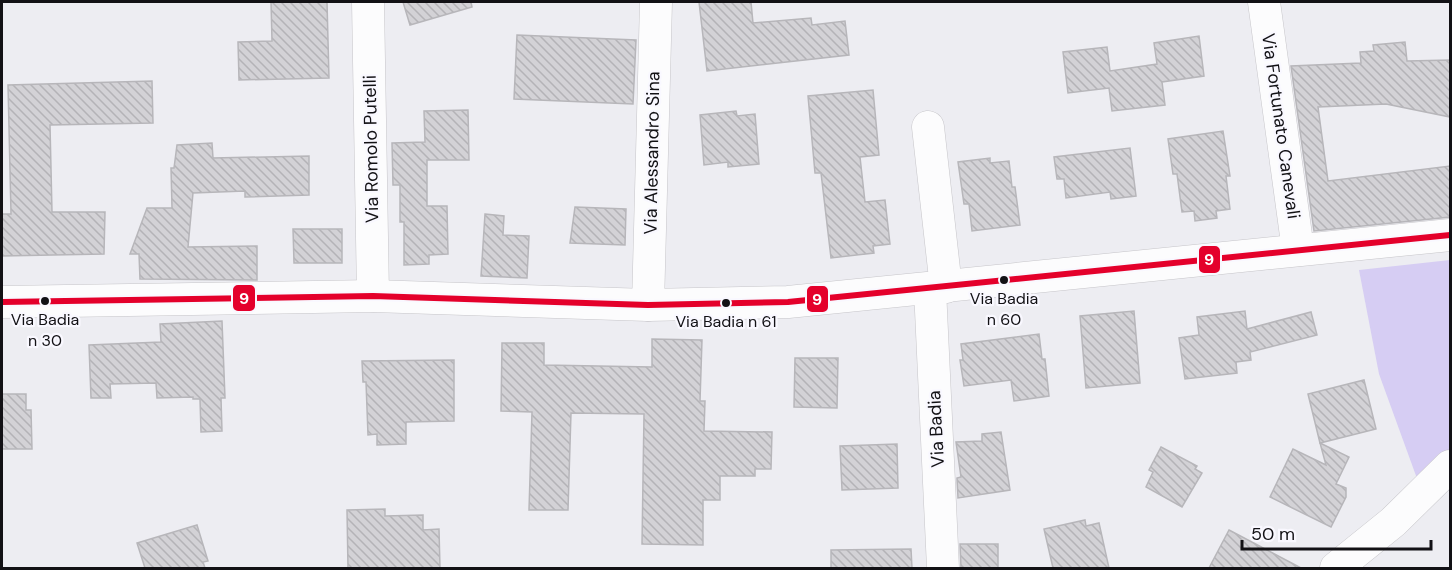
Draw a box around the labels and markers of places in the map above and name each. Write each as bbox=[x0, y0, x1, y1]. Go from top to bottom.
marker: Via Badia n 60 bbox=[998, 274, 1010, 286]
place label: Via Badia n 60 bbox=[970, 288, 1038, 330]
marker: Via Badia n 30 bbox=[39, 295, 51, 307]
marker: Via Badia n 61 bbox=[720, 297, 732, 309]
place label: Via Badia n 30 bbox=[11, 309, 79, 351]
place label: Via Badia n 61 bbox=[675, 311, 777, 332]

